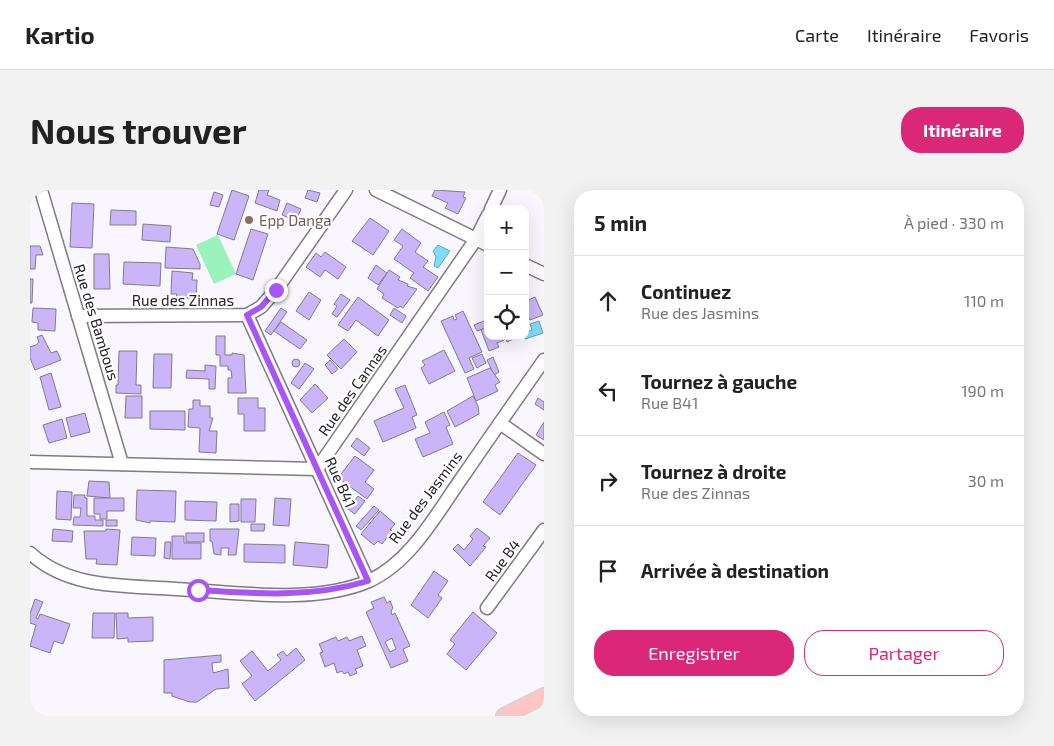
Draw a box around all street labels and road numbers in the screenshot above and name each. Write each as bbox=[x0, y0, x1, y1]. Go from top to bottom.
street label: Rue des Bambous bbox=[71, 262, 123, 382]
street label: Rue des Zinnas bbox=[132, 291, 234, 309]
street label: Rue des Cannas bbox=[314, 341, 390, 439]
street label: Rue des Jasmins bbox=[385, 447, 465, 547]
street label: Rue B41 bbox=[322, 454, 360, 510]
street label: Rue B4 bbox=[481, 535, 523, 585]

